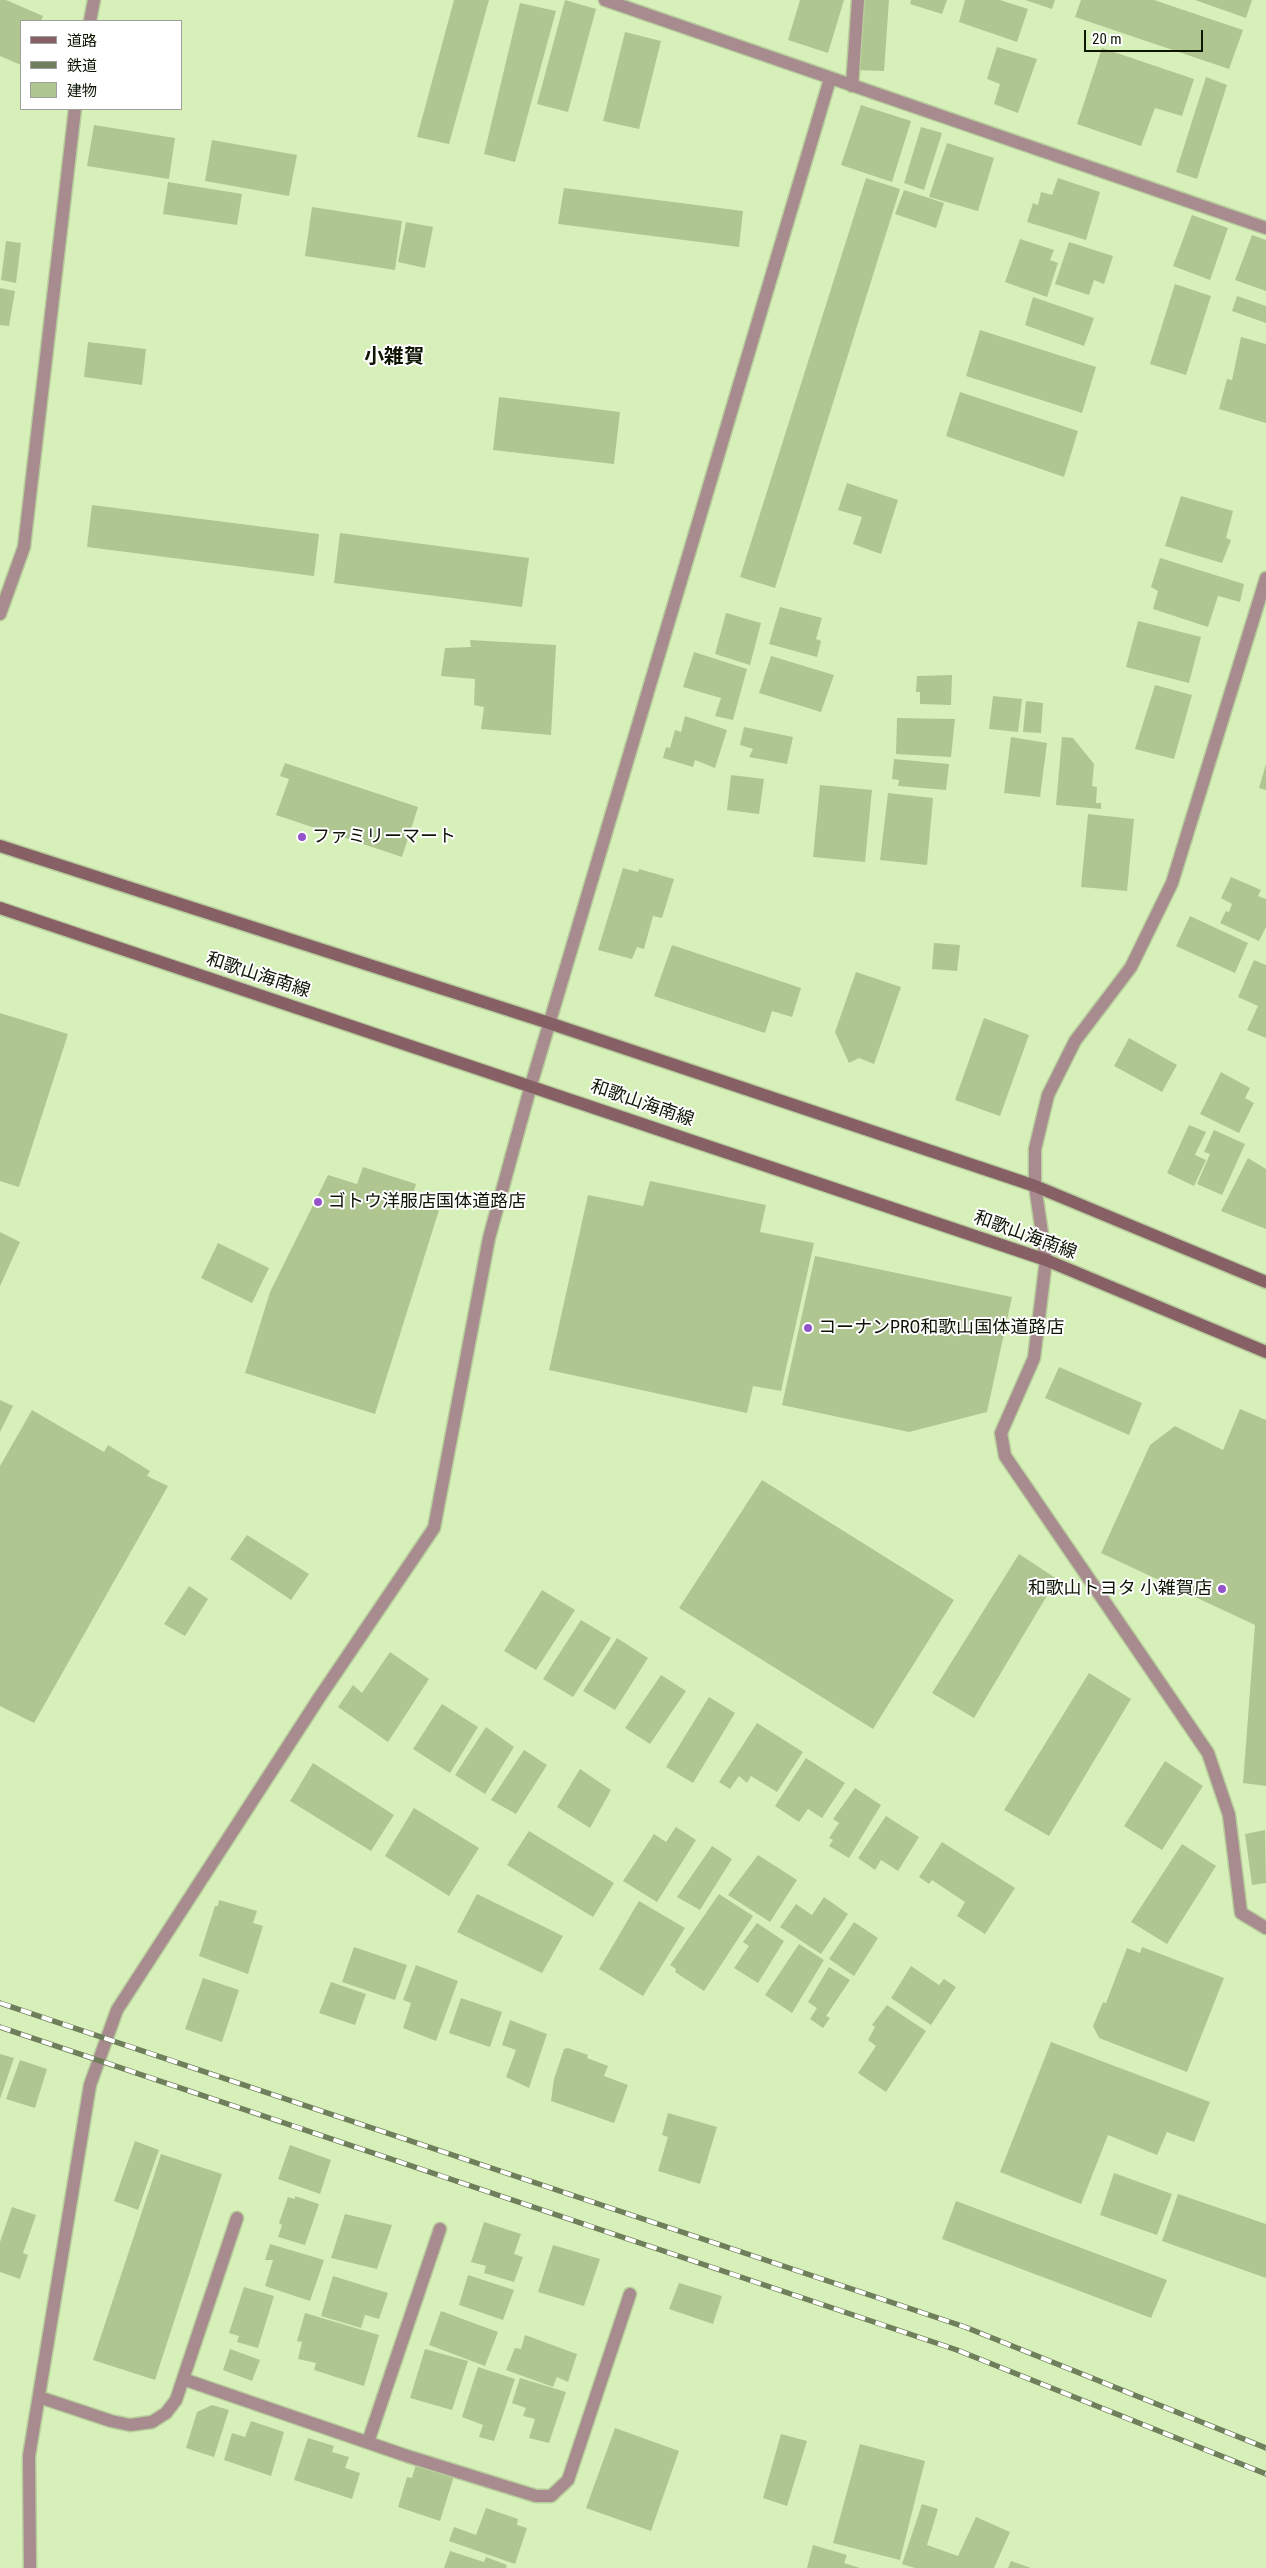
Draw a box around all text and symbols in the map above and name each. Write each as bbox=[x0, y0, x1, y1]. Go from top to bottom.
legend bbox=[20, 20, 182, 110]
scale bar bbox=[1086, 20, 1205, 52]
text: 20 m bbox=[1092, 30, 1122, 48]
text: 道路 bbox=[67, 32, 97, 50]
text: 鉄道 bbox=[67, 57, 97, 75]
text: 建物 bbox=[67, 82, 97, 100]
district label: 小雑賀 bbox=[364, 346, 424, 370]
place label: ファミリーマート bbox=[312, 826, 456, 848]
marker: ファミリーマート bbox=[296, 831, 308, 843]
street label: 和歌山海南線 bbox=[203, 949, 313, 1003]
street label: 和歌山海南線 bbox=[587, 1076, 697, 1132]
place label: ゴトウ洋服店国体道路店 bbox=[328, 1191, 526, 1213]
marker: ゴトウ洋服店国体道路店 bbox=[312, 1196, 324, 1208]
street label: 和歌山海南線 bbox=[971, 1207, 1079, 1265]
place label: コーナンPRO和歌山国体道路店 bbox=[818, 1317, 1064, 1339]
marker: コーナンPRO和歌山国体道路店 bbox=[802, 1322, 814, 1334]
place label: 和歌山トヨタ 小雑賀店 bbox=[1028, 1578, 1212, 1600]
marker: 和歌山トヨタ 小雑賀店 bbox=[1216, 1583, 1228, 1595]

